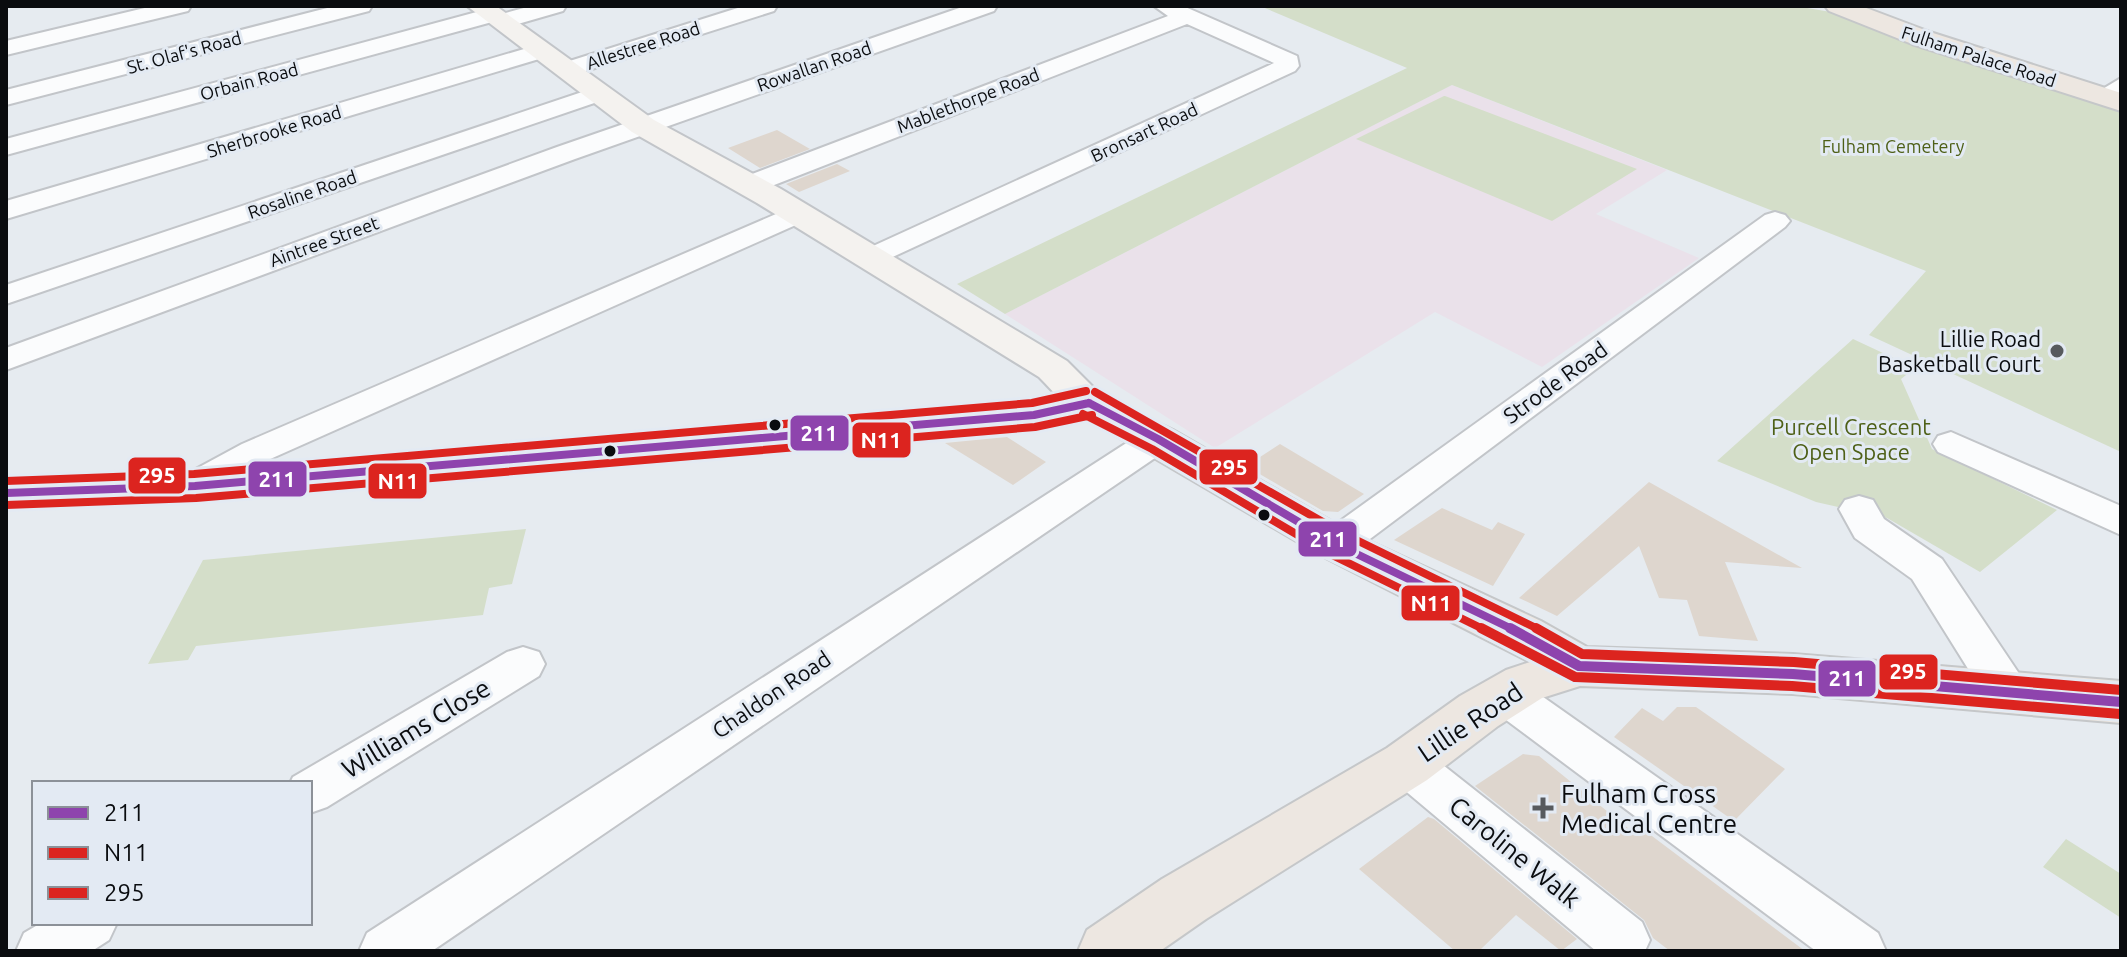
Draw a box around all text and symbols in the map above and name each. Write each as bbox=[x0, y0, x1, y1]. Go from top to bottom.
street label: Allestree Road bbox=[584, 17, 702, 73]
street label: Fulham Palace Road bbox=[1899, 22, 2059, 90]
street label: St. Olaf's Road bbox=[124, 27, 244, 77]
street label: Rowallan Road bbox=[754, 37, 874, 95]
street label: Orbain Road bbox=[198, 58, 300, 104]
street label: Mablethorpe Road bbox=[894, 64, 1042, 136]
street label: Bronsart Road bbox=[1087, 99, 1201, 165]
street label: Sherbrooke Road bbox=[205, 101, 343, 161]
park label: Fulham Cemetery bbox=[1822, 136, 1965, 156]
street label: Rosaline Road bbox=[245, 166, 359, 222]
street label: Aintree Street bbox=[267, 212, 381, 270]
place label: Lillie Road Basketball Court bbox=[1878, 326, 2041, 376]
street label: Strode Road bbox=[1498, 336, 1612, 428]
marker: Lillie Road Basketball Court bbox=[2048, 342, 2066, 360]
line badge: 211 bbox=[789, 414, 850, 452]
park label: Purcell Crescent Open Space bbox=[1771, 414, 1931, 464]
unlabelled marker bbox=[767, 417, 783, 433]
text: 211 bbox=[800, 420, 838, 445]
line badge: N11 bbox=[851, 421, 912, 459]
text: N11 bbox=[860, 427, 902, 452]
unlabelled marker bbox=[602, 443, 618, 459]
line badge: 295 bbox=[1198, 448, 1259, 486]
text: 295 bbox=[1210, 454, 1248, 479]
line badge: 295 bbox=[127, 456, 187, 495]
line badge: 211 bbox=[247, 460, 308, 498]
text: 295 bbox=[138, 462, 176, 487]
line badge: N11 bbox=[367, 462, 428, 500]
text: 211 bbox=[258, 466, 296, 491]
text: N11 bbox=[377, 468, 419, 493]
unlabelled marker bbox=[1256, 507, 1272, 523]
line badge: 211 bbox=[1297, 520, 1358, 558]
text: 211 bbox=[1309, 526, 1347, 551]
line badge: N11 bbox=[1400, 584, 1461, 622]
text: N11 bbox=[1410, 590, 1452, 615]
street label: Chaldon Road bbox=[707, 645, 835, 743]
line badge: 295 bbox=[1878, 653, 1939, 691]
text: 295 bbox=[1889, 658, 1927, 683]
line badge: 211 bbox=[1817, 659, 1877, 698]
text: 211 bbox=[1828, 665, 1866, 690]
street label: Williams Close bbox=[337, 672, 495, 784]
street label: Lillie Road bbox=[1412, 677, 1528, 767]
place label: Fulham Cross Medical Centre bbox=[1561, 779, 1737, 838]
legend bbox=[32, 781, 312, 925]
street label: Caroline Walk bbox=[1444, 791, 1586, 913]
marker: Fulham Cross Medical Centre bbox=[1532, 797, 1554, 819]
text: 211 bbox=[104, 799, 145, 826]
text: N11 bbox=[104, 839, 148, 866]
text: 295 bbox=[104, 879, 145, 906]

